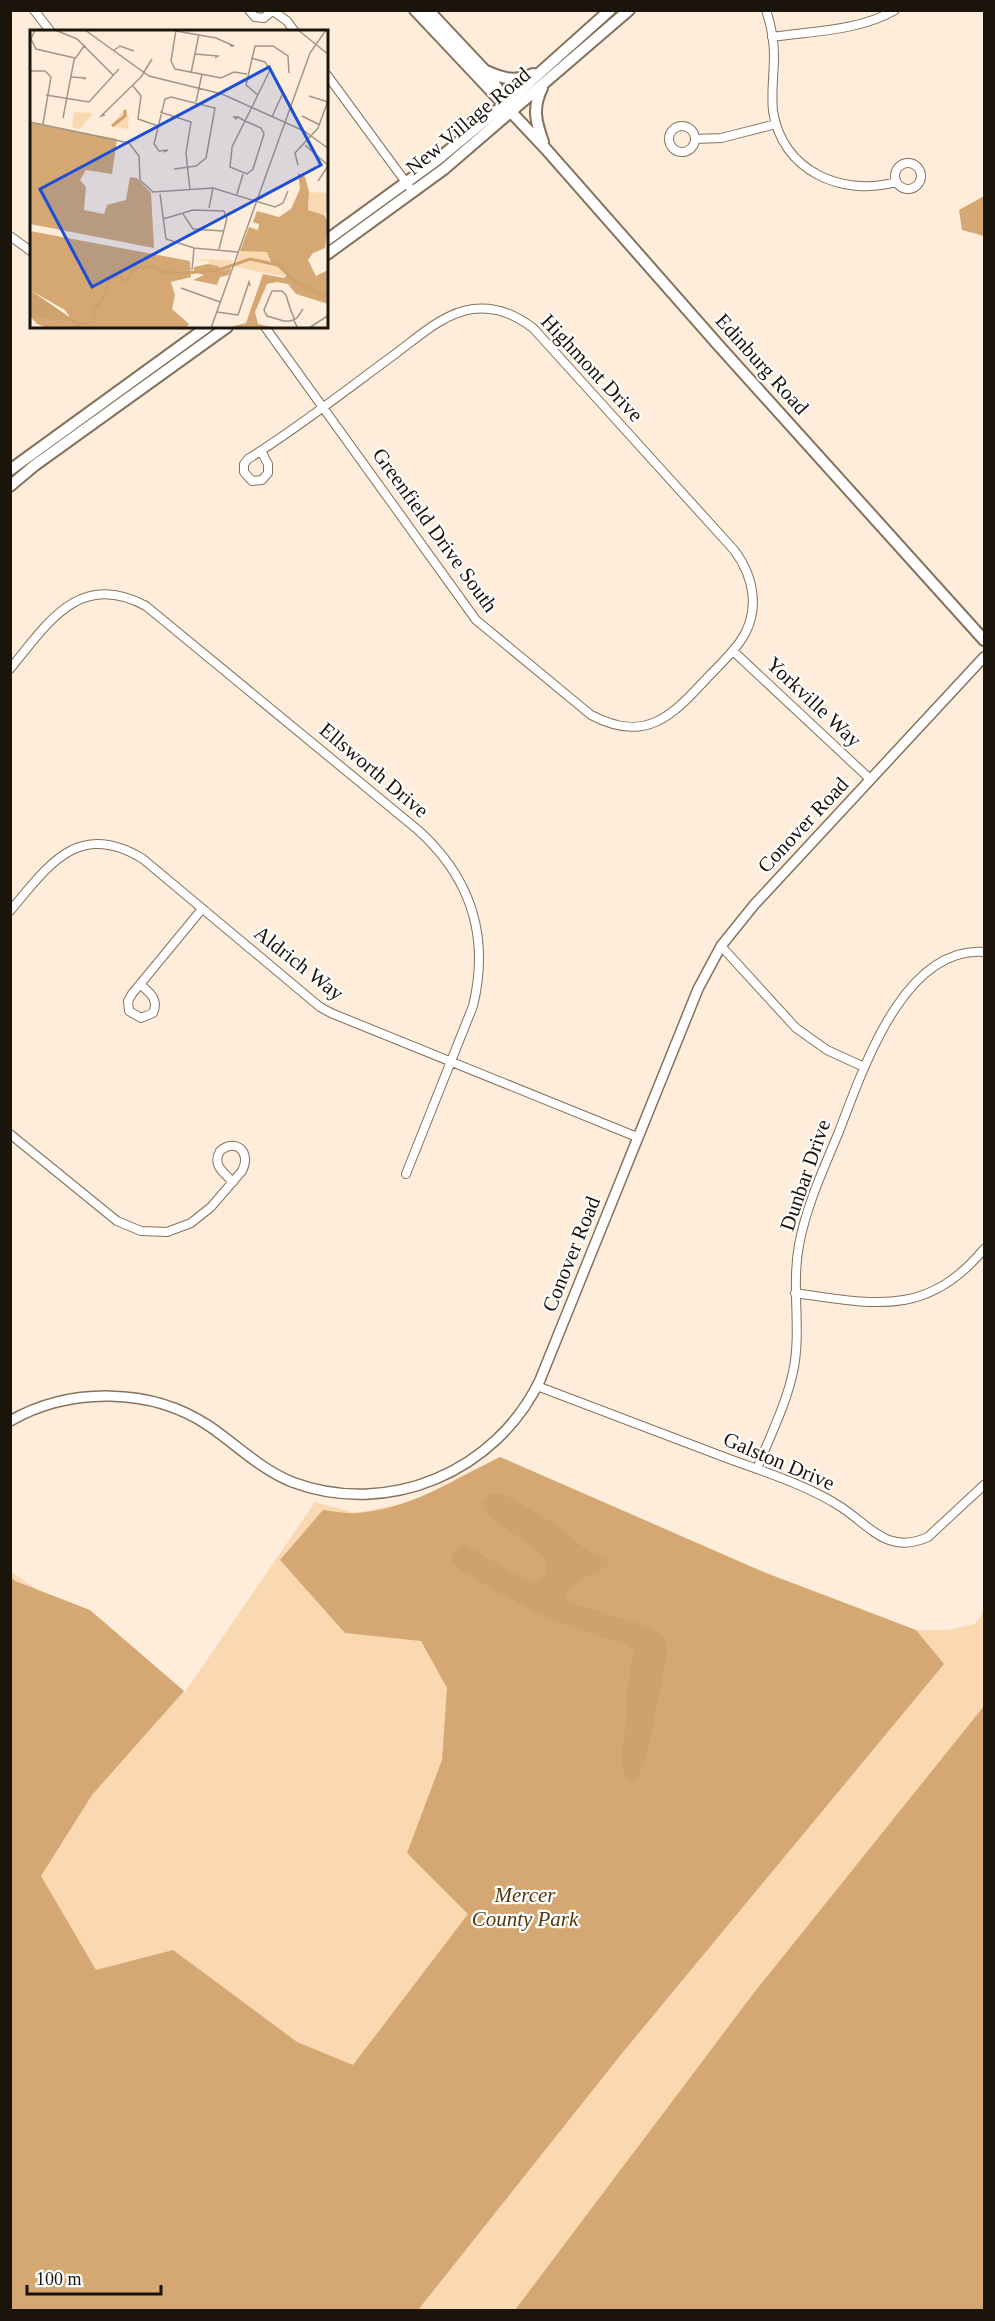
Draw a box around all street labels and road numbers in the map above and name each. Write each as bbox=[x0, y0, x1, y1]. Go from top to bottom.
street label: New Village Road bbox=[401, 62, 535, 180]
street label: Highmont Drive bbox=[536, 309, 648, 427]
street label: Edinburg Road bbox=[710, 309, 814, 420]
street label: Greenfield Drive South bbox=[367, 443, 503, 617]
street label: Yorkville Way bbox=[761, 652, 867, 752]
street label: Ellsworth Drive bbox=[315, 718, 433, 822]
street label: Conover Road bbox=[753, 772, 854, 878]
street label: Aldrich Way bbox=[249, 921, 349, 1006]
street label: Dunbar Drive bbox=[775, 1116, 835, 1234]
street label: Conover Road bbox=[537, 1193, 605, 1315]
street label: Galston Drive bbox=[720, 1427, 838, 1495]

